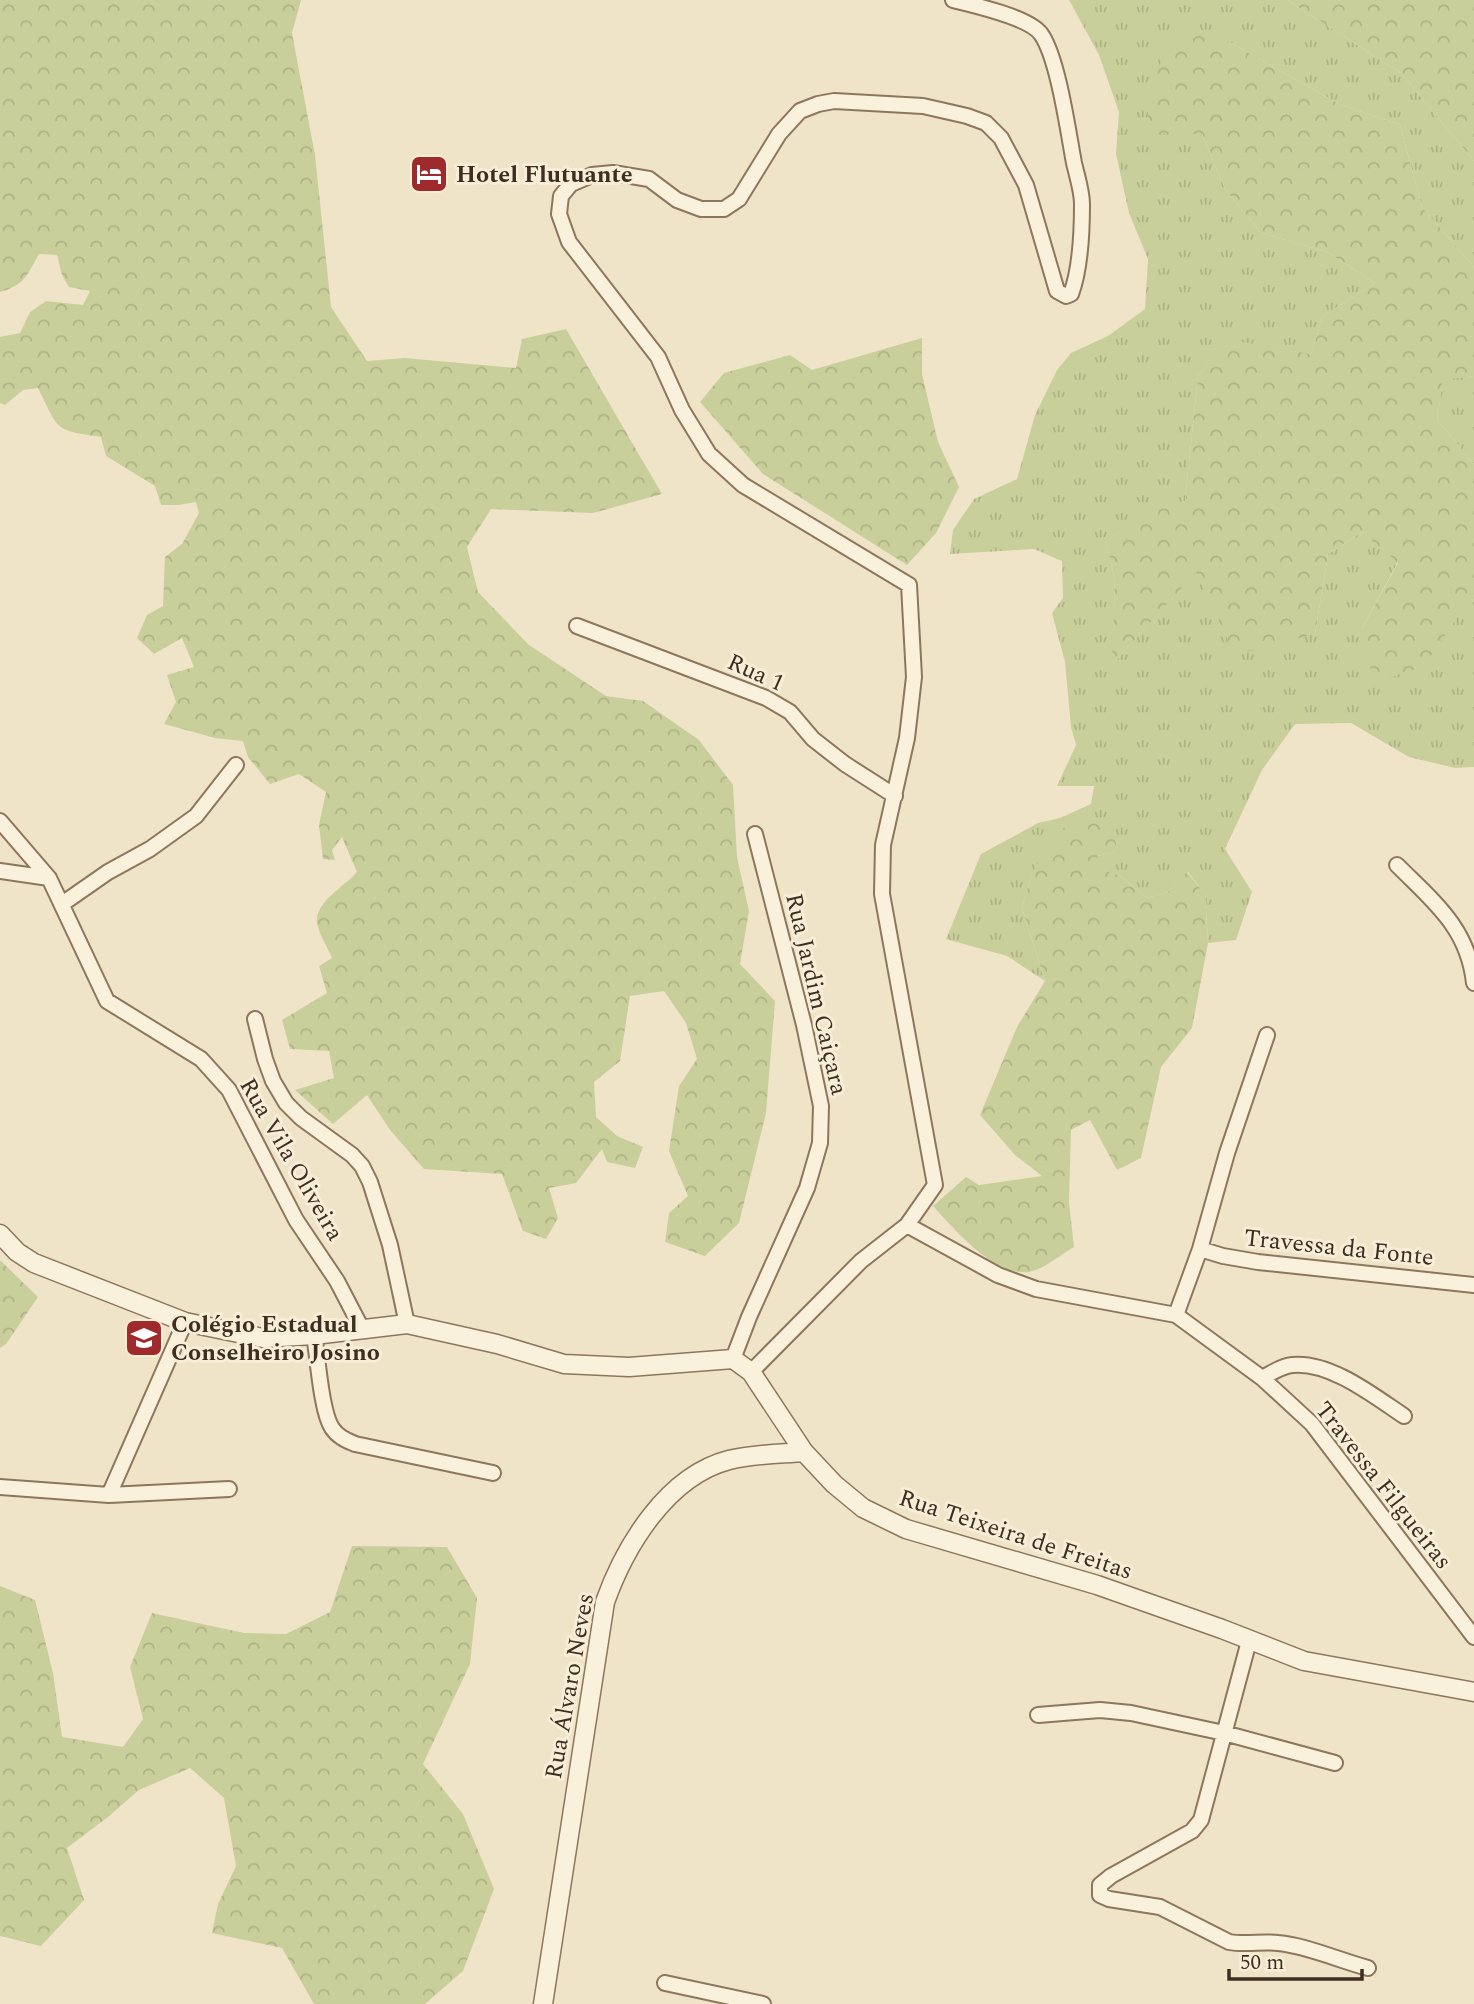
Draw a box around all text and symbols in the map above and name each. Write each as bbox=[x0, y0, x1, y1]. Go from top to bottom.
hotel icon: Hotel Flutuante bbox=[408, 153, 450, 195]
place label: Hotel Flutuante bbox=[456, 157, 633, 193]
street label: Rua 1 bbox=[721, 644, 790, 701]
street label: Rua Jardim Caiçara bbox=[775, 890, 857, 1099]
street label: Rua Vila Oliveira bbox=[230, 1071, 353, 1248]
street label: Travessa da Fonte bbox=[1242, 1220, 1436, 1276]
place label: Colégio Estadual Conselheiro Josino bbox=[171, 1307, 380, 1371]
school or university icon: Colégio Estadual Conselheiro Josino bbox=[123, 1317, 165, 1359]
street label: Travessa Filgueiras bbox=[1306, 1394, 1460, 1577]
street label: Rua Teixeira de Freitas bbox=[894, 1480, 1137, 1590]
street label: Rua Álvaro Neves bbox=[536, 1591, 604, 1782]
scale bar bbox=[1229, 1938, 1362, 1982]
text: 50 m bbox=[1240, 1947, 1284, 1979]

